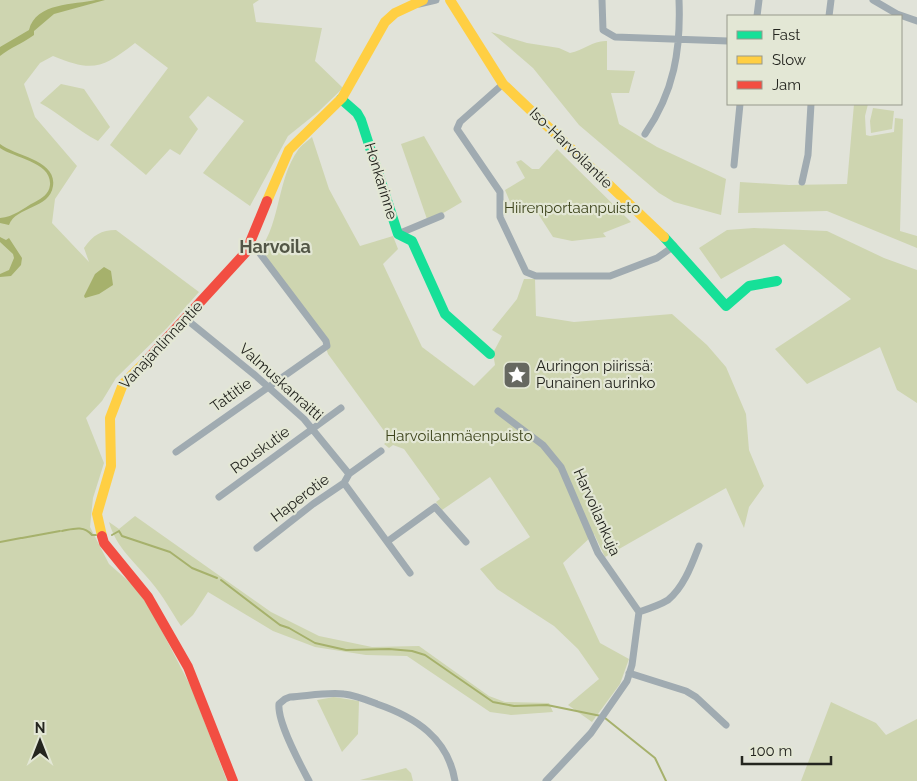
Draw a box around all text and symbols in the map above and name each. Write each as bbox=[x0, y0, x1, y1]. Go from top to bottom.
legend bbox=[727, 15, 902, 105]
text: Fast bbox=[772, 26, 800, 44]
text: Slow bbox=[772, 51, 806, 69]
text: Jam bbox=[772, 76, 801, 94]
street label: Iso-Harvoilantie bbox=[526, 104, 616, 192]
street label: Honkarinne bbox=[361, 140, 401, 222]
park label: Hiirenportaanpuisto bbox=[504, 199, 640, 217]
district label: Harvoila bbox=[239, 236, 311, 257]
street label: Vanajanlinnantie bbox=[116, 297, 206, 393]
street label: Valmuskanraitti bbox=[235, 340, 327, 424]
place label: Auringon piirissä: Punainen aurinko bbox=[536, 357, 655, 392]
place icon: Auringon piirissä: Punainen aurinko bbox=[502, 360, 532, 390]
street label: Tattitie bbox=[207, 374, 255, 416]
street label: Rouskutie bbox=[227, 422, 293, 477]
park label: Harvoilanmäenpuisto bbox=[385, 427, 533, 445]
street label: Harvoilankuja bbox=[570, 466, 624, 558]
street label: Haperotie bbox=[267, 470, 333, 526]
north arrow bbox=[15, 716, 65, 766]
text: N bbox=[35, 720, 45, 736]
scale bar bbox=[742, 734, 831, 766]
text: 100 m bbox=[750, 742, 792, 760]

